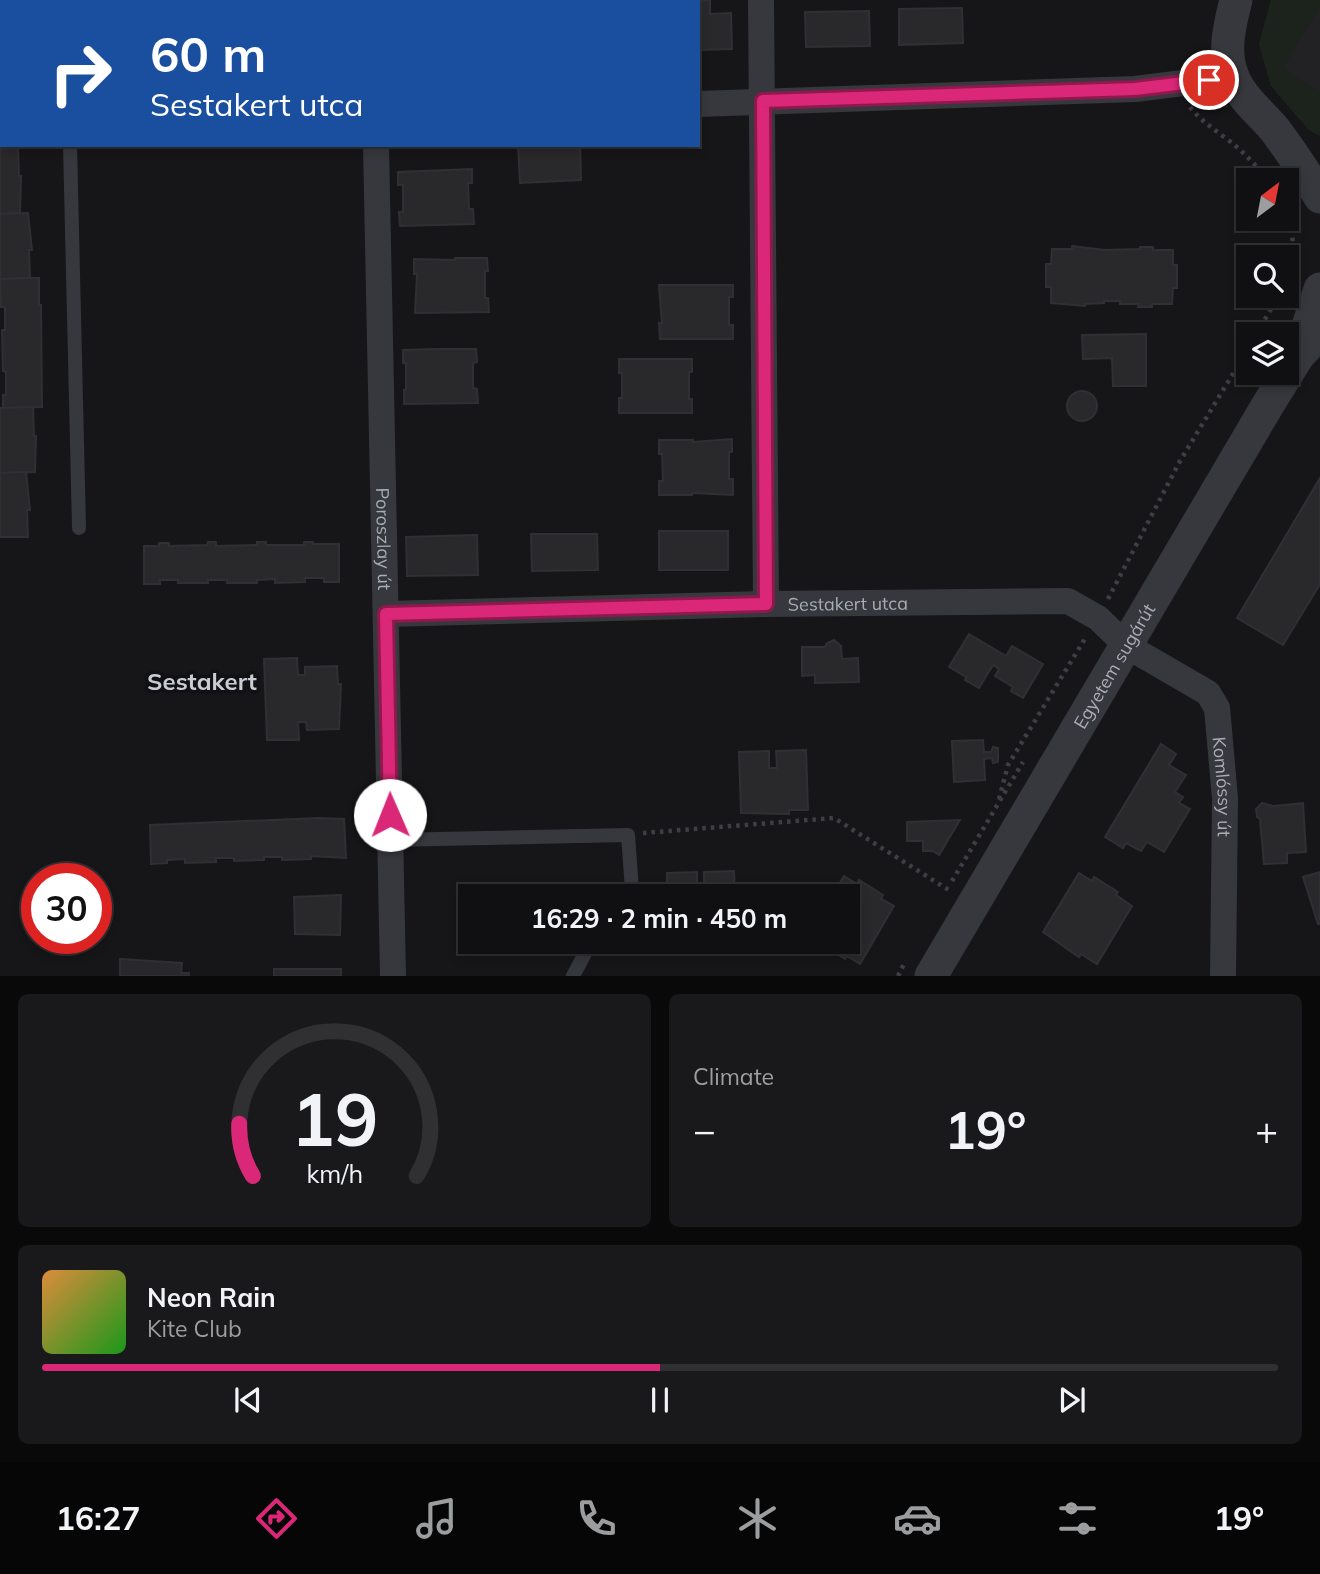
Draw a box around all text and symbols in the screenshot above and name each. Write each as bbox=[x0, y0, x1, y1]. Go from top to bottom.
text: 60 m bbox=[150, 23, 266, 84]
icon: right bbox=[35, 28, 126, 119]
pin bbox=[1179, 50, 1239, 110]
icon: arrive bbox=[1190, 61, 1228, 99]
text: Sestakert utca bbox=[150, 84, 363, 124]
north arrow bbox=[1236, 168, 1298, 231]
map controls bbox=[1236, 168, 1299, 385]
button: search bbox=[1236, 245, 1299, 308]
button: layers bbox=[1236, 322, 1299, 385]
street label: Poroszlay út bbox=[372, 487, 397, 590]
street label: Sestakert utca bbox=[788, 591, 908, 615]
street label: Egyetem sugárút bbox=[1068, 599, 1160, 733]
district label: Sestakert bbox=[147, 666, 257, 696]
street label: Komlóssy út bbox=[1208, 736, 1237, 837]
position arrow bbox=[353, 778, 427, 852]
speed limit sign: 30 bbox=[21, 863, 112, 954]
text: 16:29 · 2 min · 450 m bbox=[531, 902, 787, 935]
text: Climate bbox=[693, 1062, 774, 1091]
text: 19 bbox=[291, 1074, 378, 1165]
text: 19° bbox=[944, 1097, 1027, 1162]
text: − bbox=[693, 1106, 716, 1154]
text: + bbox=[1255, 1106, 1278, 1154]
text: km/h bbox=[306, 1158, 363, 1189]
text: Neon Rain bbox=[147, 1281, 276, 1314]
text: Kite Club bbox=[147, 1314, 242, 1343]
icon: previous bbox=[229, 1381, 267, 1419]
icon: pause bbox=[641, 1381, 679, 1419]
icon: next bbox=[1053, 1381, 1091, 1419]
icon: directions bbox=[252, 1494, 301, 1543]
icon: music bbox=[412, 1494, 461, 1543]
icon: phone bbox=[572, 1494, 621, 1543]
icon: climate bbox=[733, 1494, 782, 1543]
icon: car bbox=[893, 1494, 942, 1543]
icon: filters bbox=[1053, 1494, 1102, 1543]
text: 16:27 bbox=[56, 1498, 140, 1538]
text: 19° bbox=[1214, 1498, 1264, 1538]

